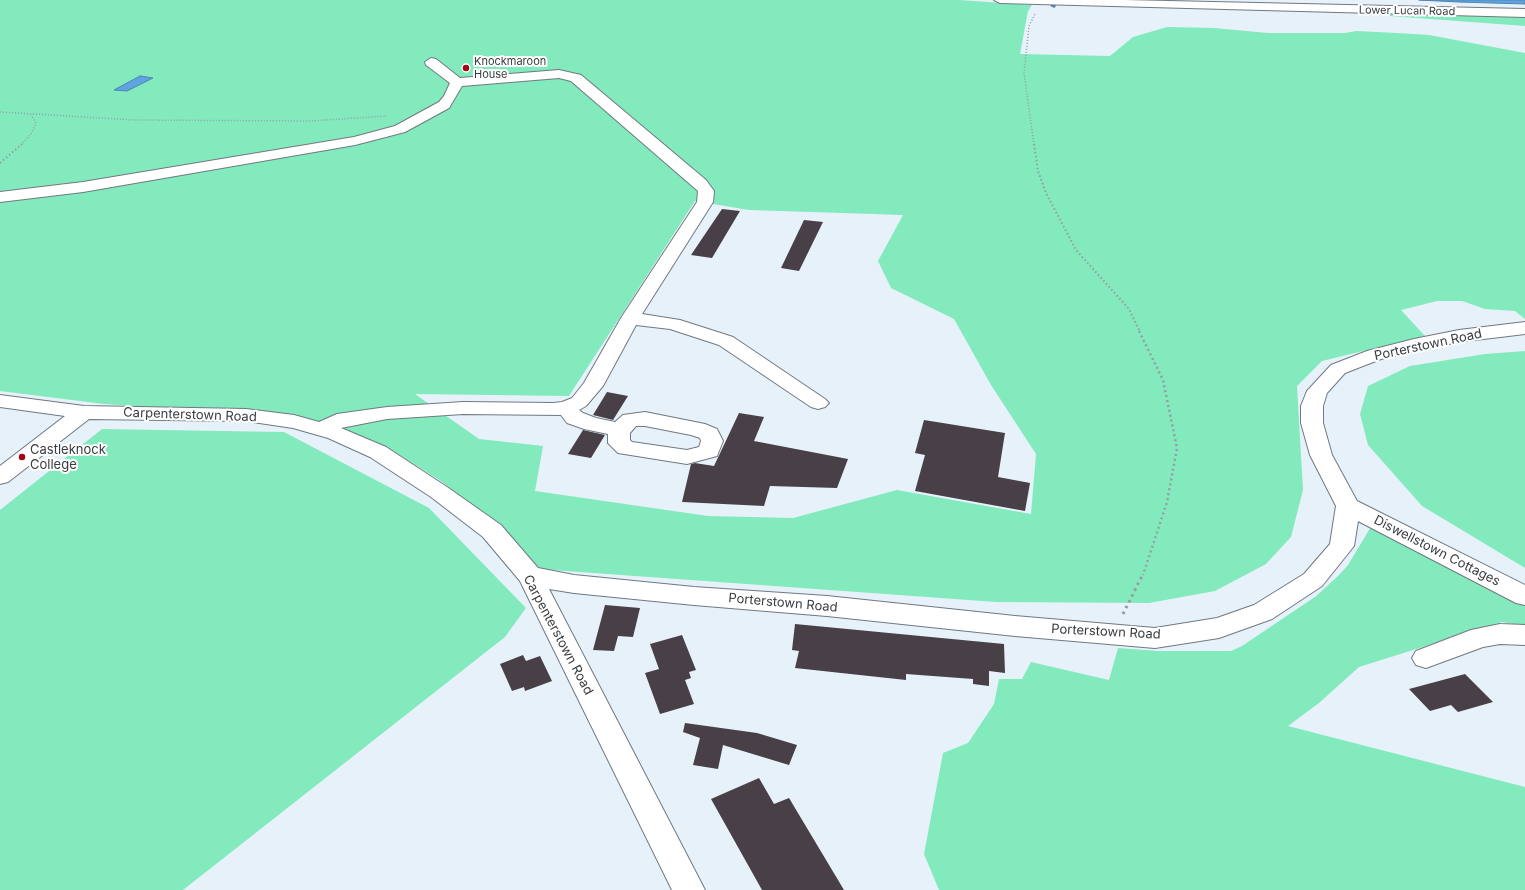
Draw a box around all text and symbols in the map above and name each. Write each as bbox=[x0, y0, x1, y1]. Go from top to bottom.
street label: Lower Lucan Road bbox=[1359, 4, 1455, 18]
place label: Knockmaroon House bbox=[474, 55, 546, 81]
marker: Knockmaroon House bbox=[461, 63, 471, 73]
street label: Porterstown Road bbox=[1373, 326, 1483, 364]
street label: Carpenterstown Road bbox=[123, 405, 257, 425]
place label: Castleknock College bbox=[30, 442, 106, 473]
marker: Castleknock College bbox=[17, 452, 27, 462]
street label: Diswellstown Cottages bbox=[1371, 512, 1503, 590]
street label: Carpenterstown Road bbox=[520, 572, 596, 698]
street label: Porterstown Road bbox=[728, 590, 838, 616]
street label: Porterstown Road bbox=[1051, 621, 1161, 643]

